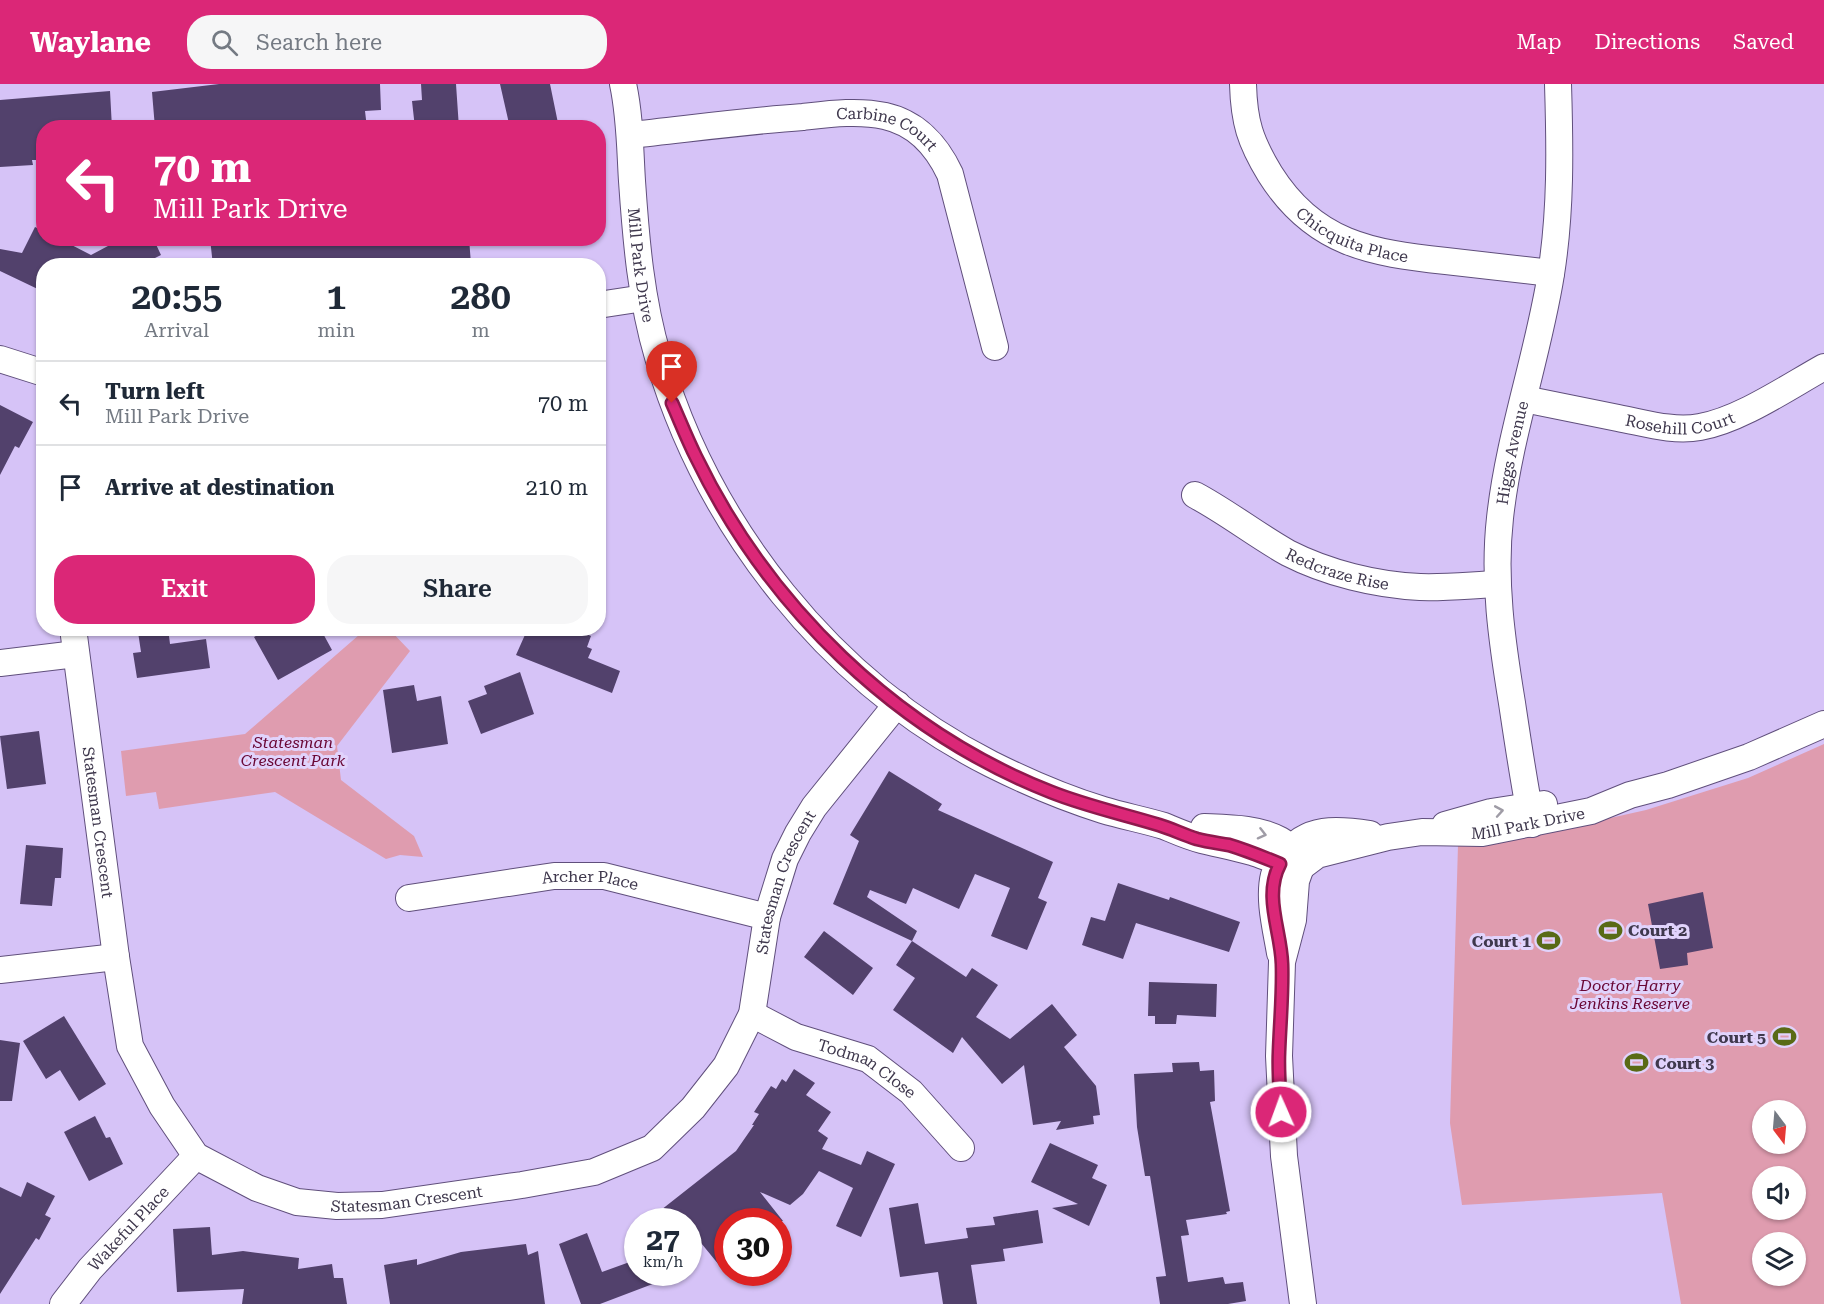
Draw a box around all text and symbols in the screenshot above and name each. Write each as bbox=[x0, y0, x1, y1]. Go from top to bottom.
search box bbox=[187, 15, 607, 69]
text: Waylane bbox=[30, 26, 151, 59]
icon: search bbox=[208, 26, 241, 59]
text: Search here bbox=[256, 30, 382, 55]
text: Map bbox=[1517, 30, 1561, 54]
text: Directions bbox=[1594, 30, 1700, 54]
text: Saved bbox=[1733, 30, 1794, 54]
street label: Carbine Court bbox=[836, 103, 942, 155]
text: 70 m bbox=[153, 143, 251, 192]
icon: left bbox=[54, 144, 132, 222]
text: Mill Park Drive bbox=[153, 193, 348, 225]
street label: Chicquita Place bbox=[1292, 203, 1410, 266]
street label: Mill Park Drive bbox=[624, 207, 658, 324]
text: 20:55 bbox=[131, 276, 222, 318]
text: 1 bbox=[326, 276, 346, 318]
text: 280 bbox=[450, 276, 511, 318]
text: Arrival bbox=[144, 318, 209, 342]
text: min bbox=[318, 318, 355, 342]
text: m bbox=[471, 318, 490, 342]
pin bbox=[646, 341, 697, 403]
icon: arrive bbox=[655, 350, 688, 383]
text: Turn left bbox=[105, 379, 205, 404]
icon: left bbox=[54, 387, 87, 420]
text: 70 m bbox=[538, 391, 588, 416]
street label: Higgs Avenue bbox=[1492, 399, 1532, 506]
text: Mill Park Drive bbox=[105, 404, 249, 428]
street label: Rosehill Court bbox=[1624, 408, 1737, 438]
icon: arrive bbox=[54, 471, 87, 504]
text: Arrive at destination bbox=[105, 475, 334, 500]
text: 210 m bbox=[525, 475, 588, 500]
street label: Redcraze Rise bbox=[1283, 544, 1390, 593]
button: Exit bbox=[54, 555, 315, 624]
button: Share bbox=[327, 555, 588, 624]
park label: Statesman Crescent Park bbox=[241, 733, 346, 770]
street label: Statesman Crescent bbox=[79, 745, 118, 899]
street label: Mill Park Drive bbox=[1471, 803, 1587, 843]
one-way arrow bbox=[1494, 805, 1503, 817]
street label: Statesman Crescent bbox=[752, 806, 819, 955]
one-way arrow bbox=[1256, 827, 1266, 840]
street label: Archer Place bbox=[540, 867, 641, 894]
sports icon: Court 2 bbox=[1597, 917, 1623, 943]
place label: Court 2 bbox=[1628, 921, 1687, 940]
sports icon: Court 1 bbox=[1536, 928, 1562, 954]
place label: Court 1 bbox=[1472, 932, 1531, 951]
park label: Doctor Harry Jenkins Reserve bbox=[1569, 976, 1690, 1013]
sports icon: Court 5 bbox=[1771, 1024, 1797, 1050]
place label: Court 5 bbox=[1707, 1028, 1766, 1047]
street label: Todman Close bbox=[816, 1035, 920, 1102]
sports icon: Court 3 bbox=[1624, 1050, 1650, 1076]
place label: Court 3 bbox=[1655, 1054, 1714, 1073]
position arrow bbox=[1249, 1080, 1313, 1144]
north arrow bbox=[1752, 1100, 1806, 1154]
map controls bbox=[1752, 1100, 1806, 1286]
button: sound bbox=[1752, 1166, 1806, 1220]
street label: Statesman Crescent bbox=[330, 1181, 484, 1216]
street label: Wakeful Place bbox=[84, 1182, 173, 1275]
speed limit sign: 30 bbox=[714, 1208, 792, 1286]
text: 27 bbox=[646, 1222, 680, 1257]
button: layers bbox=[1752, 1232, 1806, 1286]
text: km/h bbox=[643, 1253, 683, 1271]

